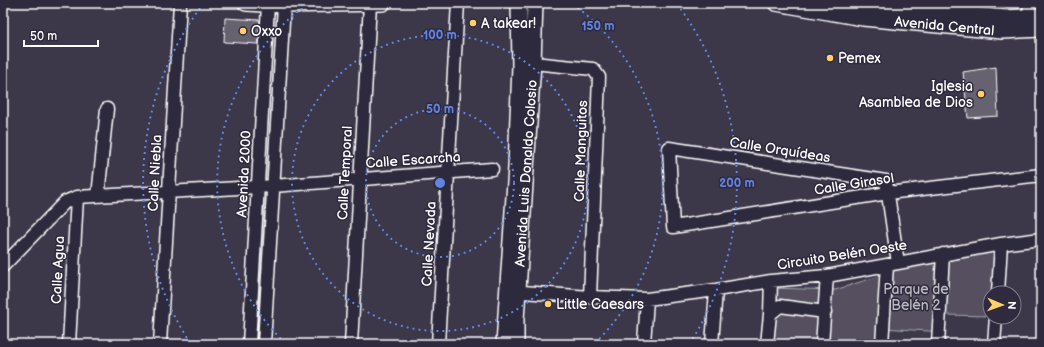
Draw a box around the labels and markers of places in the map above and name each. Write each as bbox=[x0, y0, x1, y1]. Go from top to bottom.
place label: A takear! bbox=[481, 15, 536, 32]
marker: A takear! bbox=[468, 18, 478, 28]
place label: Oxxo bbox=[251, 23, 282, 40]
marker: Oxxo bbox=[238, 26, 248, 36]
place label: Pemex bbox=[838, 50, 881, 67]
marker: Pemex bbox=[825, 53, 835, 63]
place label: Iglesia Asamblea de Dios bbox=[859, 78, 973, 111]
marker: Iglesia Asamblea de Dios bbox=[976, 89, 986, 99]
centre of rings bbox=[433, 176, 447, 190]
place label: Little Caesars bbox=[556, 296, 644, 313]
marker: Little Caesars bbox=[543, 299, 553, 309]

